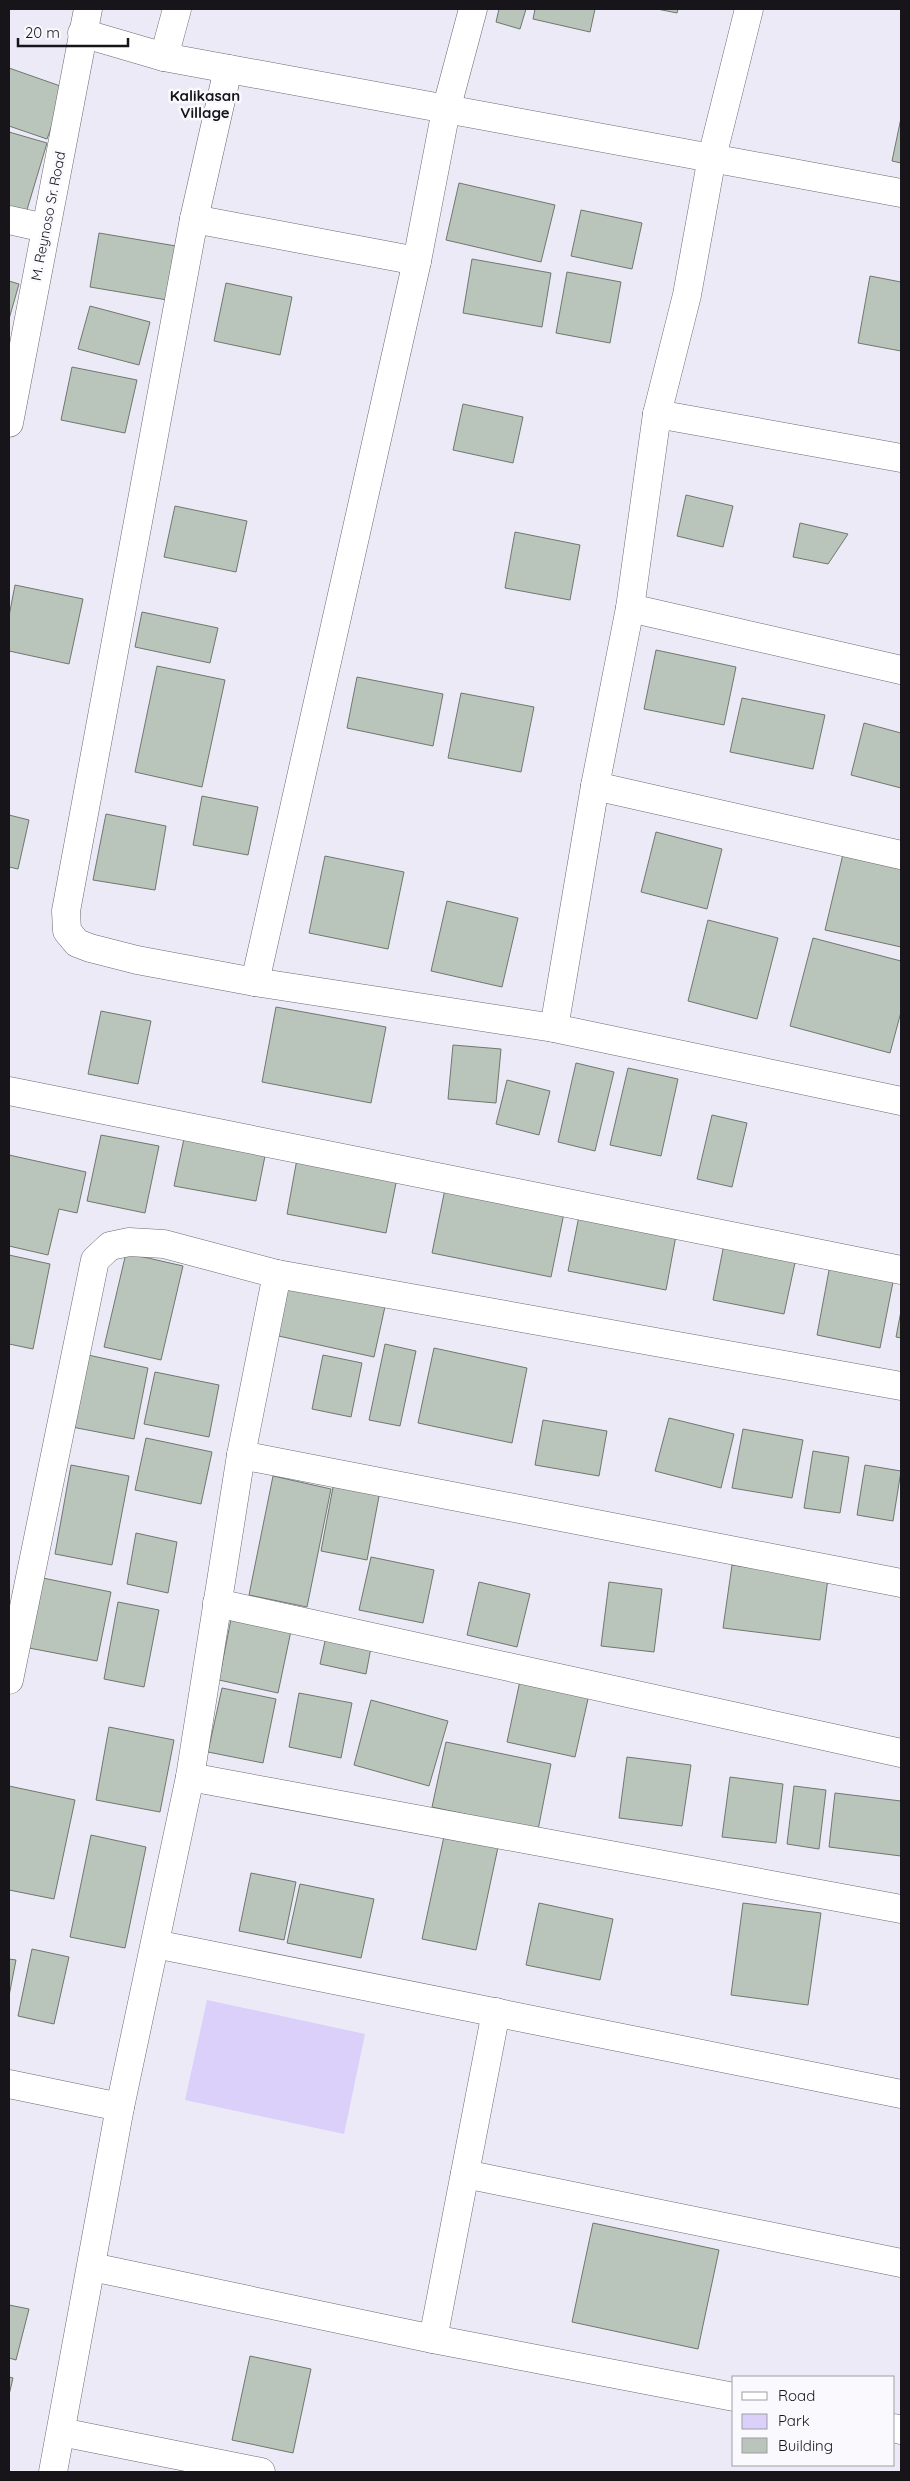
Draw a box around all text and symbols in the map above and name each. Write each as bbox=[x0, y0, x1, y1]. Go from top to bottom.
scale bar bbox=[18, 15, 128, 47]
text: 20 m bbox=[25, 23, 60, 42]
district label: Kalikasan Village bbox=[170, 86, 240, 122]
street label: M. Reynoso Sr. Road bbox=[27, 150, 69, 282]
legend bbox=[732, 2376, 895, 2466]
text: Road bbox=[778, 2386, 815, 2405]
text: Park bbox=[778, 2411, 810, 2430]
text: Building bbox=[778, 2436, 833, 2455]

